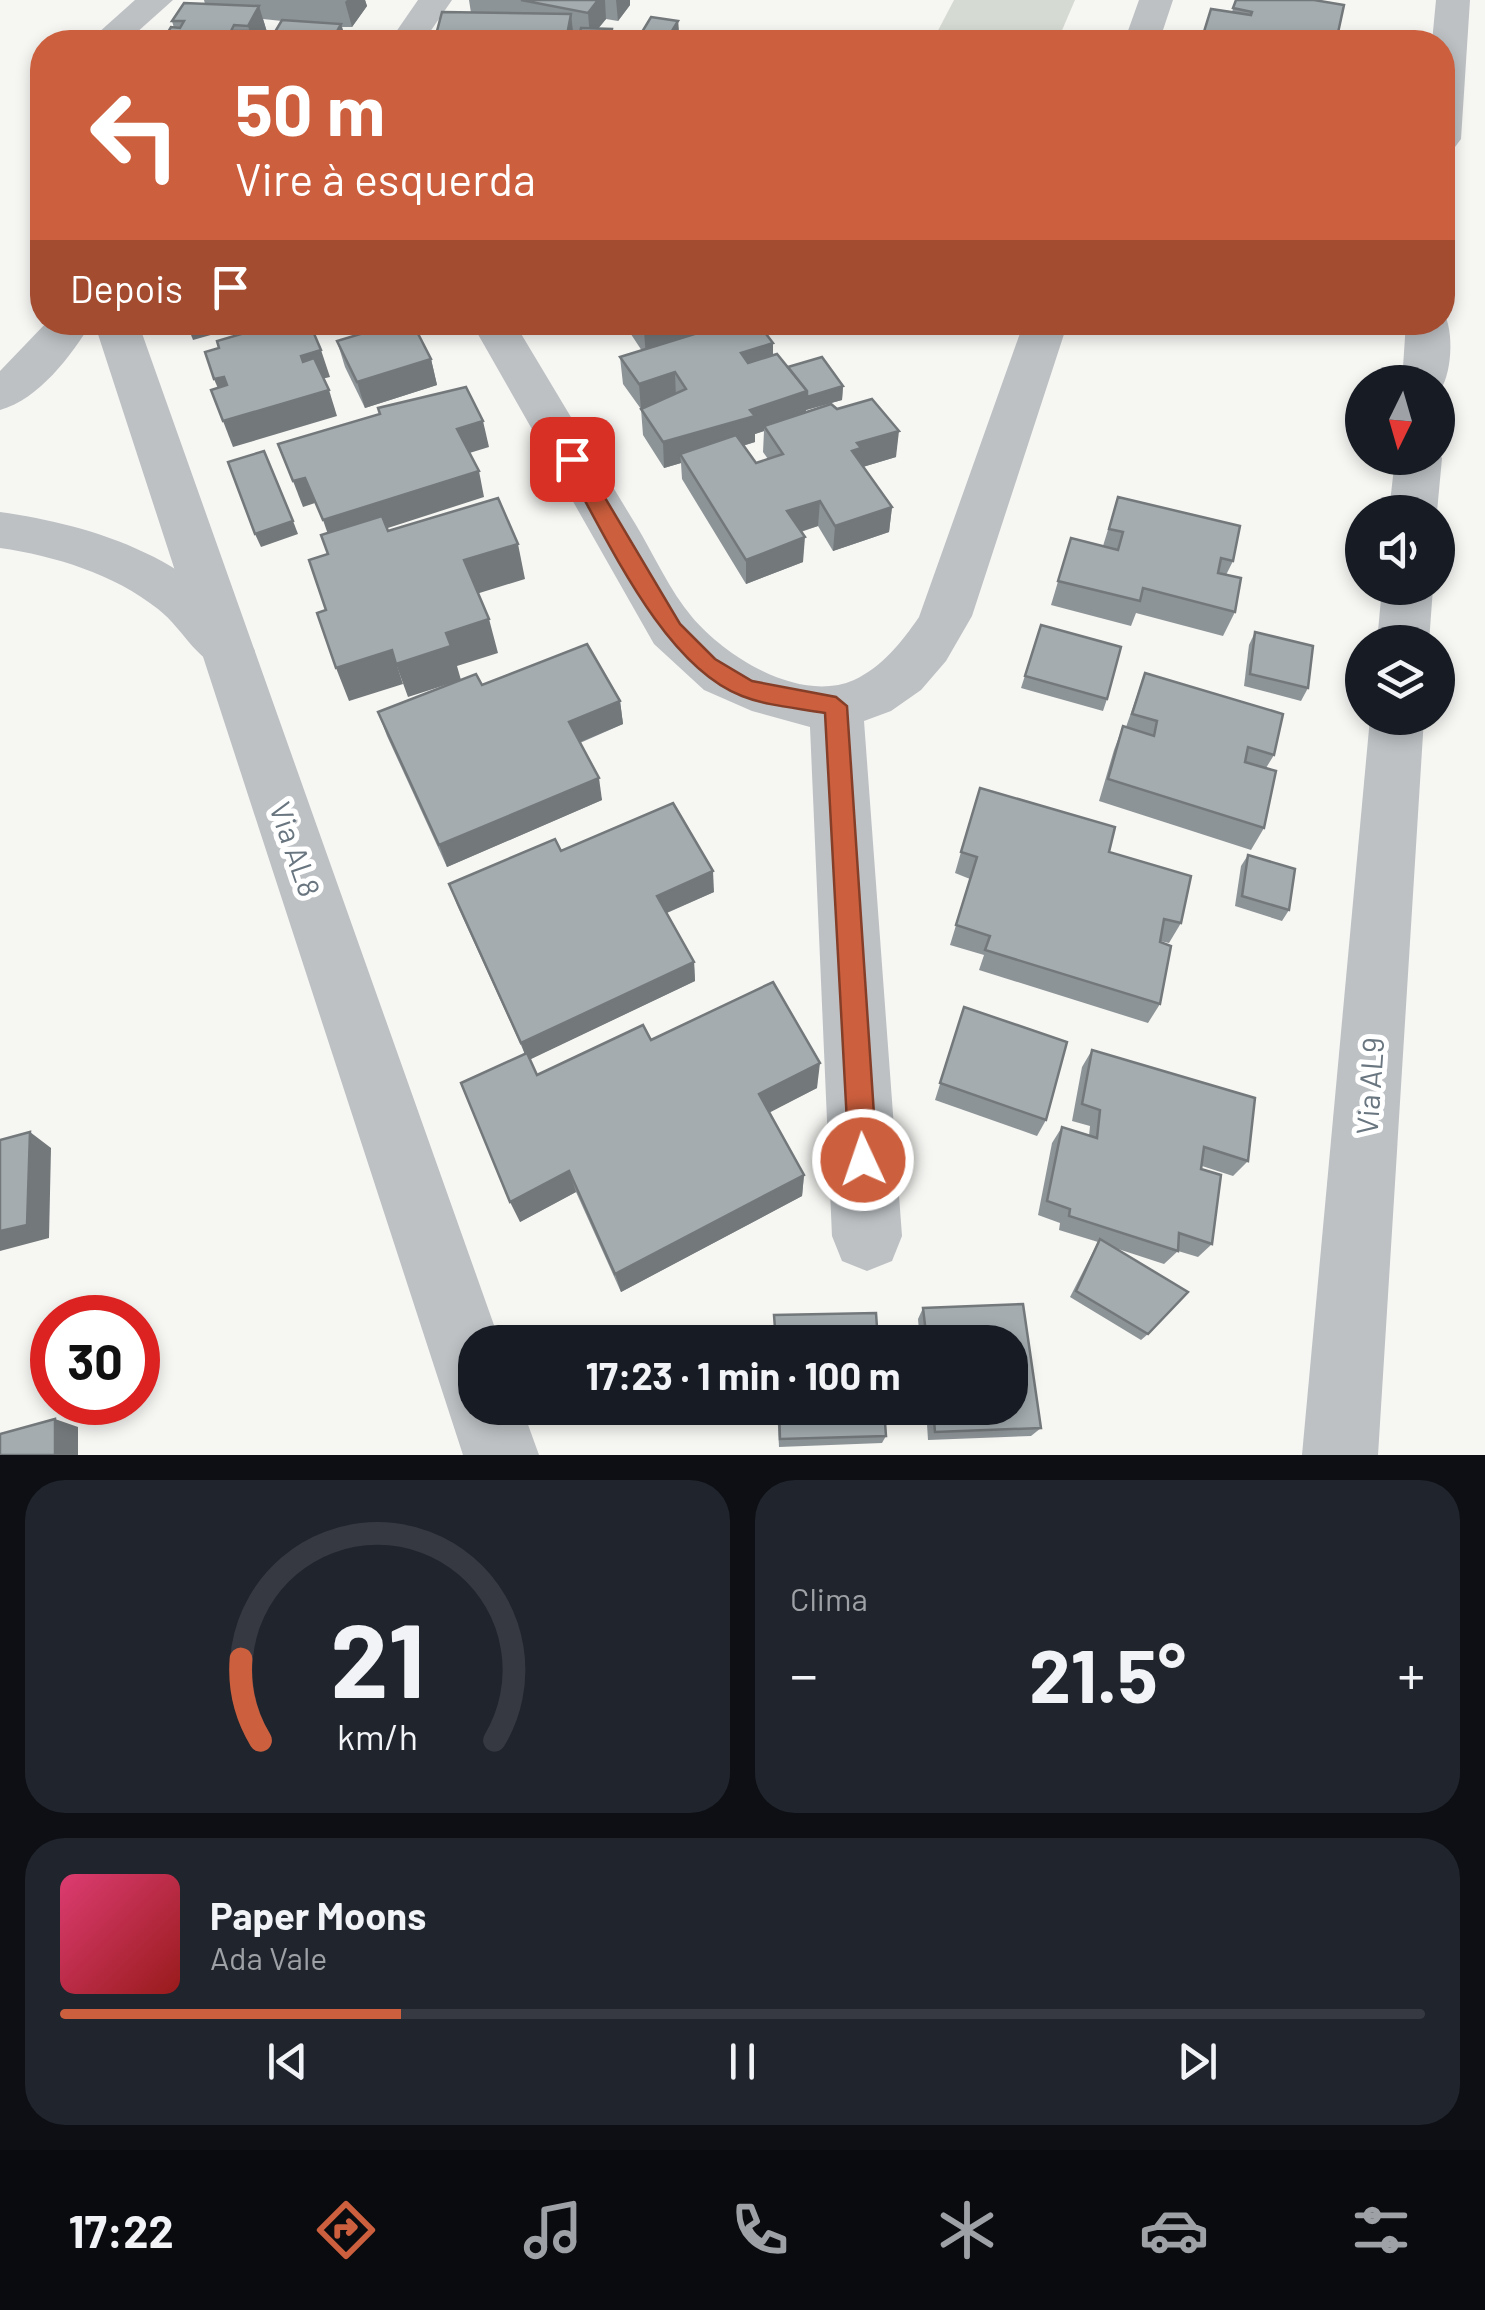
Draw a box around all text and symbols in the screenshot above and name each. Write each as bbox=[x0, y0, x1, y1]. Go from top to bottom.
text: 50 m bbox=[235, 66, 385, 150]
icon: left bbox=[70, 70, 200, 200]
text: Vire à esquerda bbox=[235, 151, 536, 205]
icon: arrive bbox=[203, 260, 258, 315]
text: Depois bbox=[70, 265, 183, 311]
north arrow bbox=[1345, 365, 1455, 475]
map controls bbox=[1345, 365, 1455, 735]
pin bbox=[530, 417, 615, 502]
icon: arrive bbox=[545, 432, 600, 487]
button: sound bbox=[1345, 495, 1455, 605]
button: layers bbox=[1345, 625, 1455, 735]
street label: Via AL8 bbox=[263, 797, 329, 901]
street label: Via AL9 bbox=[1348, 1036, 1390, 1136]
position arrow bbox=[811, 1108, 915, 1212]
speed limit sign: 30 bbox=[30, 1295, 160, 1425]
text: 17:23 · 1 min · 100 m bbox=[585, 1352, 901, 1398]
text: Clima bbox=[790, 1579, 868, 1617]
text: 21 bbox=[330, 1594, 425, 1719]
text: 21.5° bbox=[1029, 1628, 1186, 1718]
text: − bbox=[790, 1640, 818, 1706]
text: + bbox=[1397, 1640, 1425, 1706]
text: km/h bbox=[337, 1714, 418, 1757]
text: Paper Moons bbox=[210, 1892, 426, 1938]
text: Ada Vale bbox=[210, 1938, 327, 1976]
icon: previous bbox=[260, 2034, 315, 2089]
icon: pause bbox=[715, 2034, 770, 2089]
icon: next bbox=[1170, 2034, 1225, 2089]
icon: directions bbox=[311, 2195, 381, 2265]
icon: music bbox=[518, 2195, 588, 2265]
icon: phone bbox=[725, 2195, 795, 2265]
icon: climate bbox=[932, 2195, 1002, 2265]
icon: car bbox=[1139, 2195, 1209, 2265]
icon: filters bbox=[1346, 2195, 1416, 2265]
text: 17:22 bbox=[69, 2203, 174, 2257]

